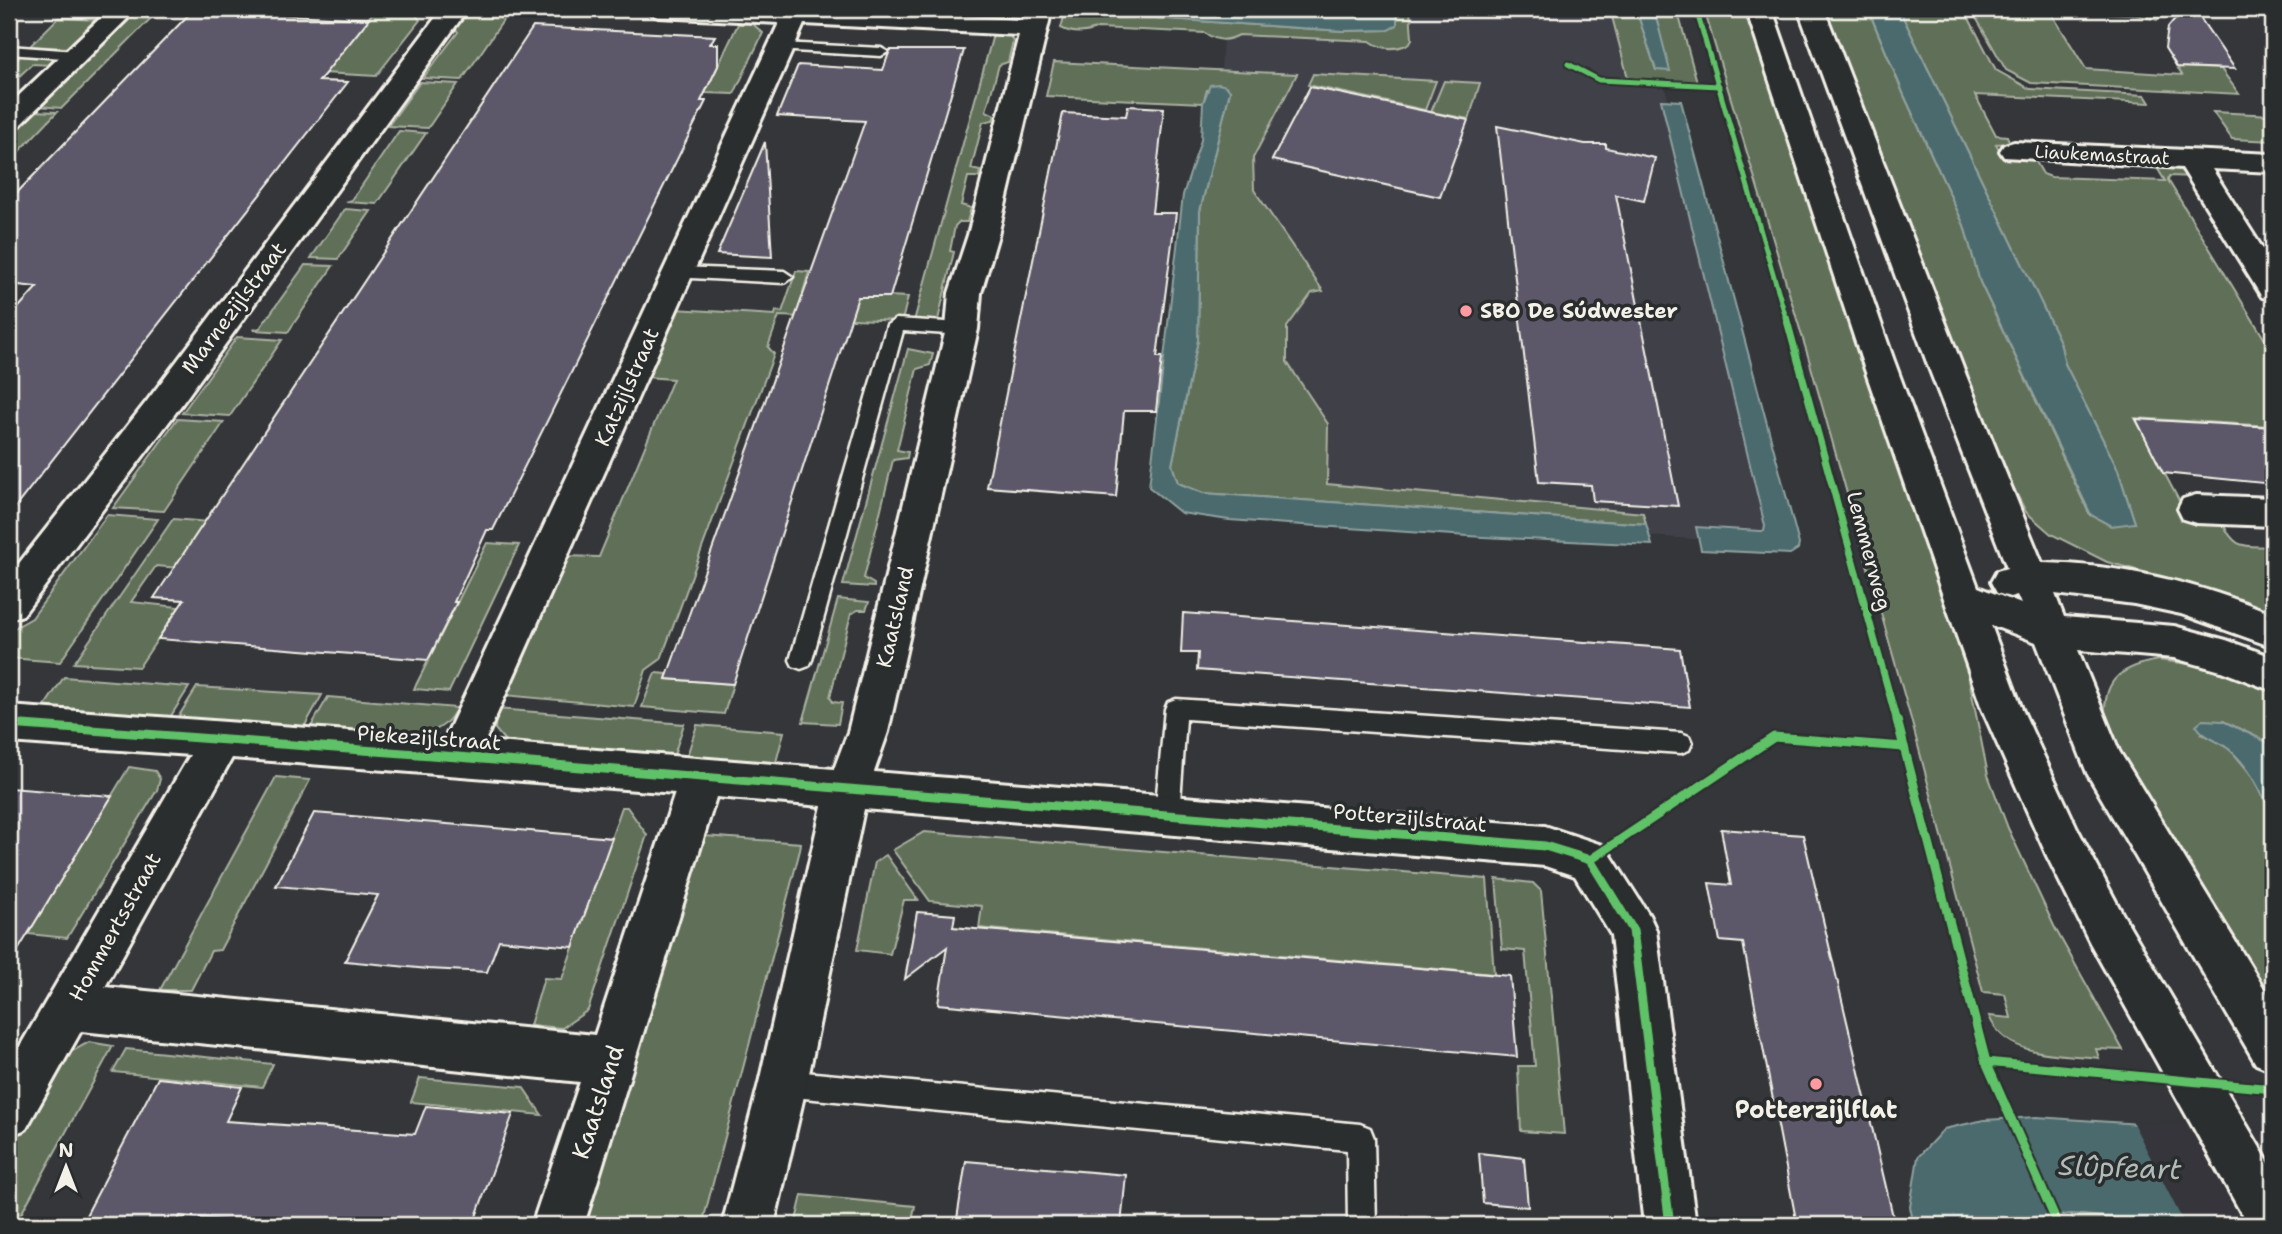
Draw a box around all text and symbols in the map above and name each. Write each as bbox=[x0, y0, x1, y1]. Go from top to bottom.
street label: Liaukemastraat bbox=[2034, 139, 2170, 171]
street label: Marnezijlstraat bbox=[175, 236, 293, 380]
place label: SBO De Súdwester bbox=[1480, 297, 1678, 325]
marker: SBO De Súdwester bbox=[1458, 303, 1474, 319]
street label: Katzijlstraat bbox=[588, 323, 666, 451]
street label: Lemmerweg bbox=[1840, 488, 1898, 614]
street label: Kaatsland bbox=[870, 563, 920, 671]
street label: Piekezijlstraat bbox=[356, 719, 502, 757]
street label: Potterzijlstraat bbox=[1332, 797, 1488, 839]
street label: Hommertsstraat bbox=[62, 848, 168, 1006]
street label: Kaatsland bbox=[565, 1041, 631, 1163]
marker: Potterzijlflat bbox=[1808, 1076, 1824, 1092]
place label: Potterzijlflat bbox=[1735, 1094, 1898, 1126]
north arrow bbox=[32, 1132, 102, 1202]
text: N bbox=[58, 1138, 74, 1163]
water label: Slûpfeart bbox=[2058, 1146, 2183, 1188]

